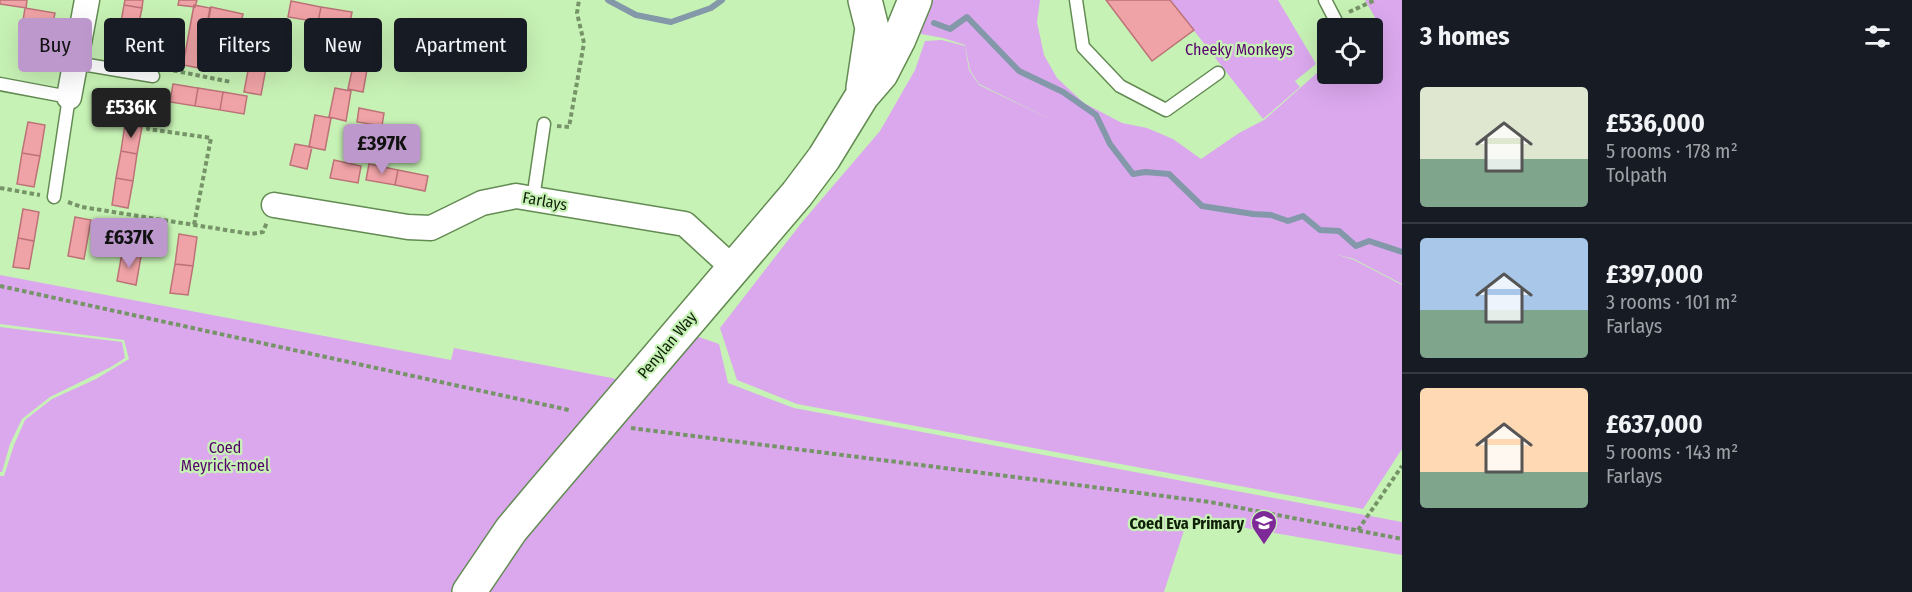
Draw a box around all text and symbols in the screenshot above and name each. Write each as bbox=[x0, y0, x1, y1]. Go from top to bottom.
chip: Buy bbox=[18, 18, 92, 72]
chip: Rent bbox=[104, 18, 185, 72]
chip: Filters bbox=[197, 18, 292, 72]
chip: New bbox=[304, 18, 382, 72]
chip: Apartment bbox=[394, 18, 527, 72]
map controls bbox=[1317, 18, 1383, 84]
button: locate bbox=[1317, 18, 1383, 84]
icon: filters bbox=[1861, 20, 1894, 53]
text: 3 homes bbox=[1420, 21, 1510, 52]
park label: Cheeky Monkeys bbox=[1185, 40, 1293, 59]
pin: £536K bbox=[89, 88, 173, 139]
text: £536K bbox=[106, 95, 156, 119]
text: £536,000 bbox=[1606, 108, 1705, 139]
icon: home bbox=[1468, 111, 1540, 183]
pin: £397K bbox=[340, 124, 424, 175]
text: £397K bbox=[357, 131, 407, 155]
text: 5 rooms · 178 m² bbox=[1606, 139, 1738, 163]
text: Tolpath bbox=[1606, 163, 1667, 187]
street label: Farlays bbox=[521, 188, 569, 214]
pin: £637K bbox=[87, 218, 171, 269]
text: £637K bbox=[104, 225, 154, 249]
text: £397,000 bbox=[1606, 259, 1703, 290]
icon: home bbox=[1468, 262, 1540, 334]
text: 3 rooms · 101 m² bbox=[1606, 290, 1737, 314]
street label: Penylan Way bbox=[633, 307, 701, 382]
text: Farlays bbox=[1606, 314, 1662, 338]
text: £637,000 bbox=[1606, 409, 1703, 440]
icon: home bbox=[1468, 412, 1540, 484]
park label: Coed Meyrick-moel bbox=[181, 438, 269, 475]
text: 5 rooms · 143 m² bbox=[1606, 440, 1738, 464]
text: Farlays bbox=[1606, 464, 1662, 488]
school or university icon: Coed Eva Primary bbox=[1249, 508, 1279, 546]
place label: Coed Eva Primary bbox=[1129, 514, 1244, 533]

